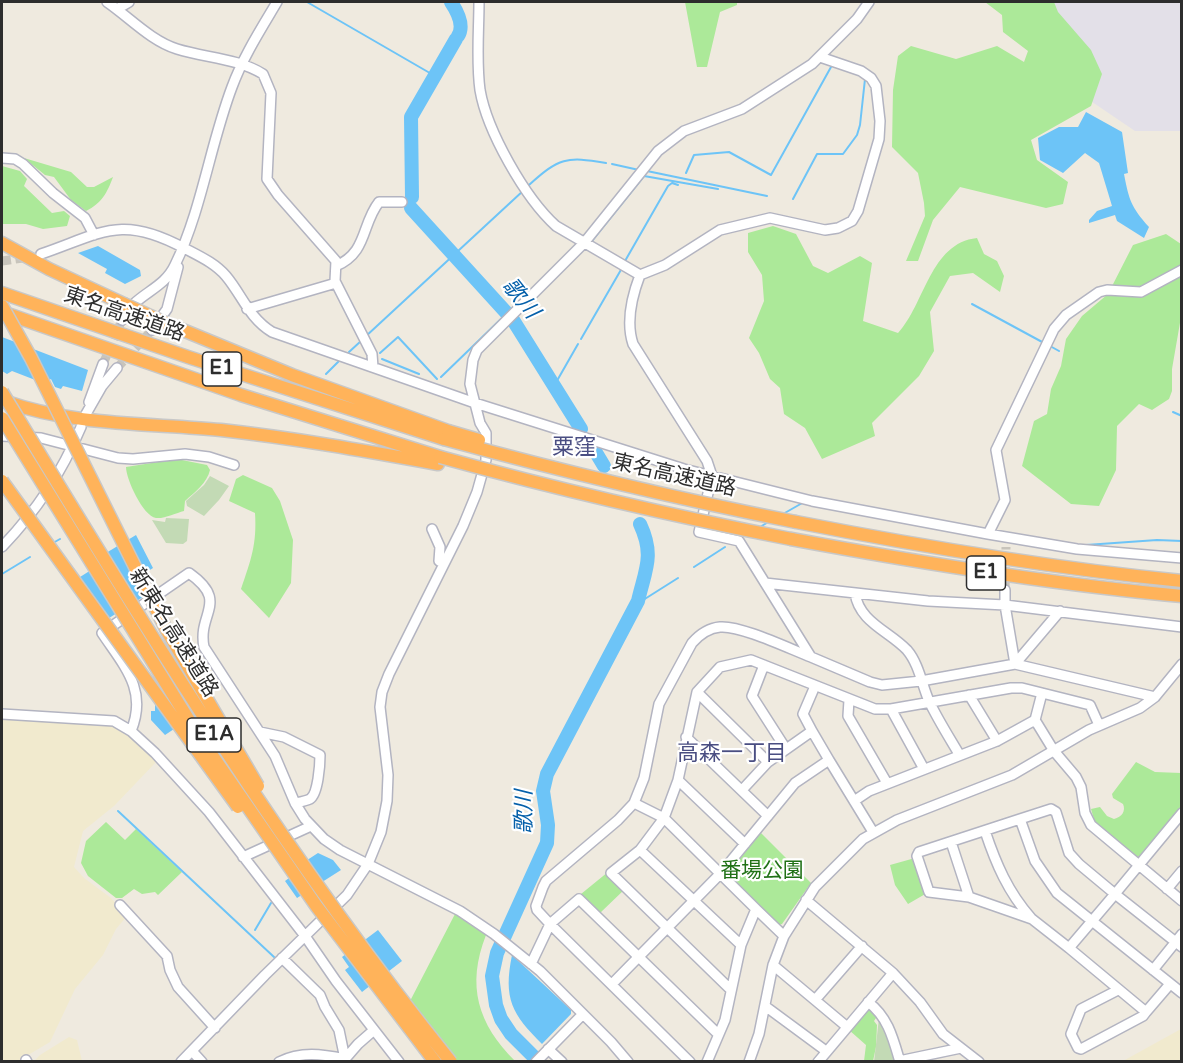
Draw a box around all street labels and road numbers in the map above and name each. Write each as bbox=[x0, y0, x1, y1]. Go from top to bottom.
street label: 東名高速道路 bbox=[60, 283, 188, 347]
road number: E1 bbox=[202, 352, 242, 386]
street label: 東名高速道路 bbox=[610, 450, 738, 502]
road number: E1 bbox=[966, 556, 1006, 590]
street label: 新東名高速道路 bbox=[123, 564, 223, 702]
road number: E1A bbox=[187, 718, 241, 752]

